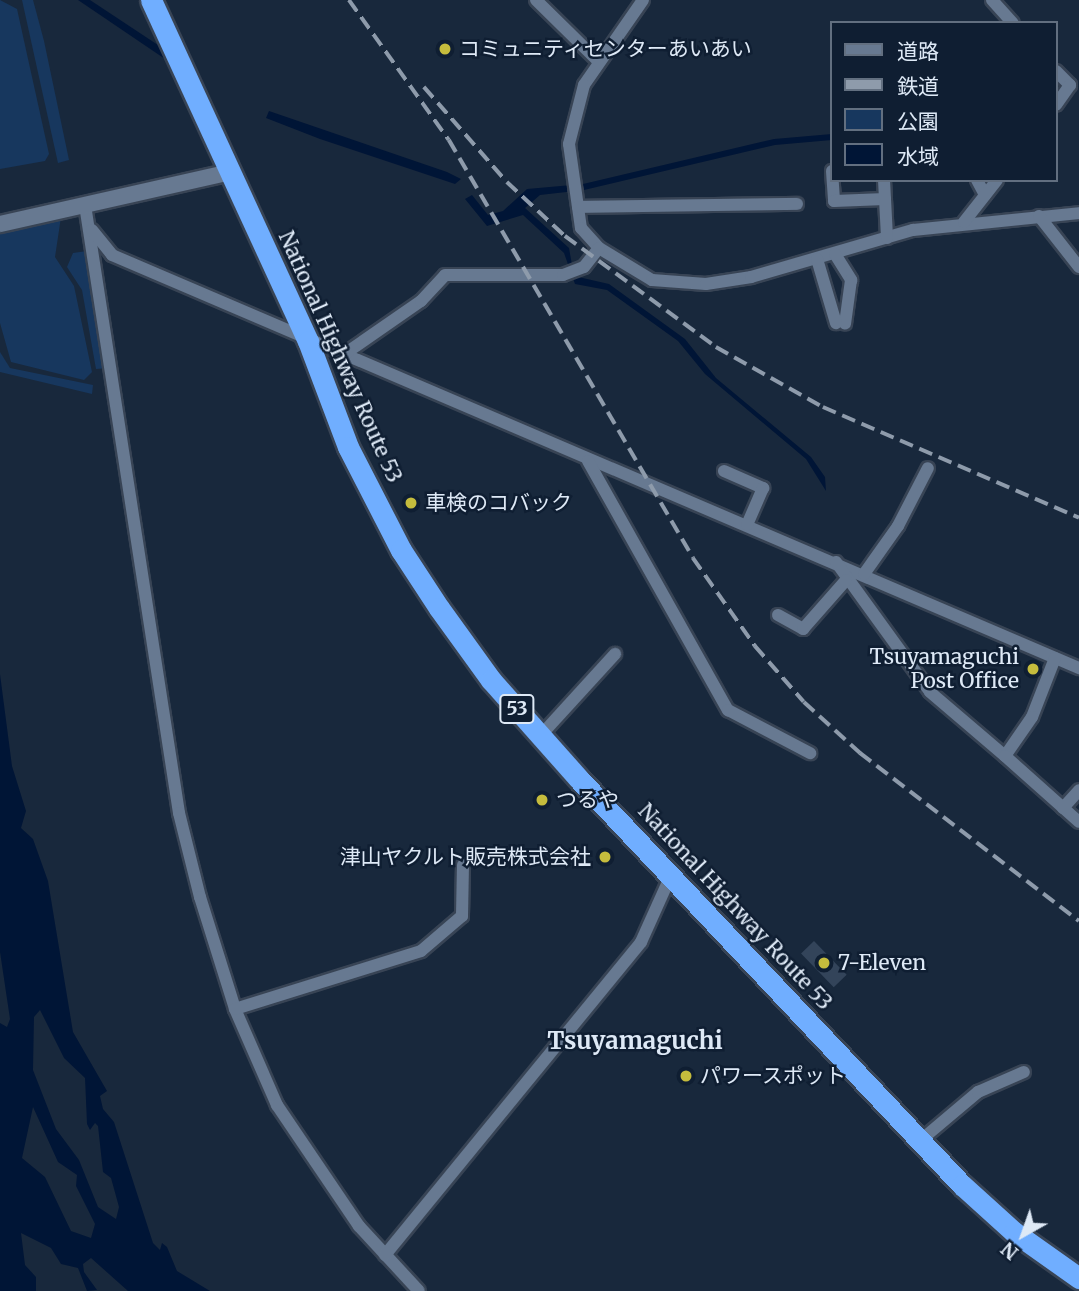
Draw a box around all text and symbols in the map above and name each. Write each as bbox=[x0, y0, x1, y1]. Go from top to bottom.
legend bbox=[830, 21, 1058, 182]
place label: コミュニティセンターあいあい bbox=[459, 36, 753, 62]
text: 道路 bbox=[897, 38, 939, 65]
marker: コミュニティセンターあいあい bbox=[437, 41, 453, 57]
text: 鉄道 bbox=[897, 73, 939, 100]
text: 公園 bbox=[897, 108, 939, 135]
text: 水域 bbox=[897, 143, 939, 170]
street label: National Highway Route 53 bbox=[273, 227, 407, 487]
place label: 車検のコバック bbox=[425, 490, 572, 516]
marker: 車検のコバック bbox=[403, 495, 419, 511]
place label: Tsuyamaguchi Post Office bbox=[870, 644, 1019, 694]
marker: Tsuyamaguchi Post Office bbox=[1025, 661, 1041, 677]
road number: 53 bbox=[498, 694, 536, 724]
place label: つるや bbox=[556, 787, 619, 813]
marker: つるや bbox=[534, 792, 550, 808]
street label: National Highway Route 53 bbox=[633, 799, 837, 1015]
place label: 津山ヤクルト販売株式会社 bbox=[339, 844, 591, 870]
marker: 津山ヤクルト販売株式会社 bbox=[597, 849, 613, 865]
place label: 7-Eleven bbox=[838, 950, 926, 976]
marker: 7-Eleven bbox=[816, 955, 832, 971]
district label: Tsuyamaguchi bbox=[547, 1027, 723, 1055]
place label: パワースポット bbox=[700, 1063, 847, 1089]
marker: パワースポット bbox=[678, 1068, 694, 1084]
north arrow bbox=[988, 1200, 1058, 1270]
text: N bbox=[996, 1237, 1023, 1265]

